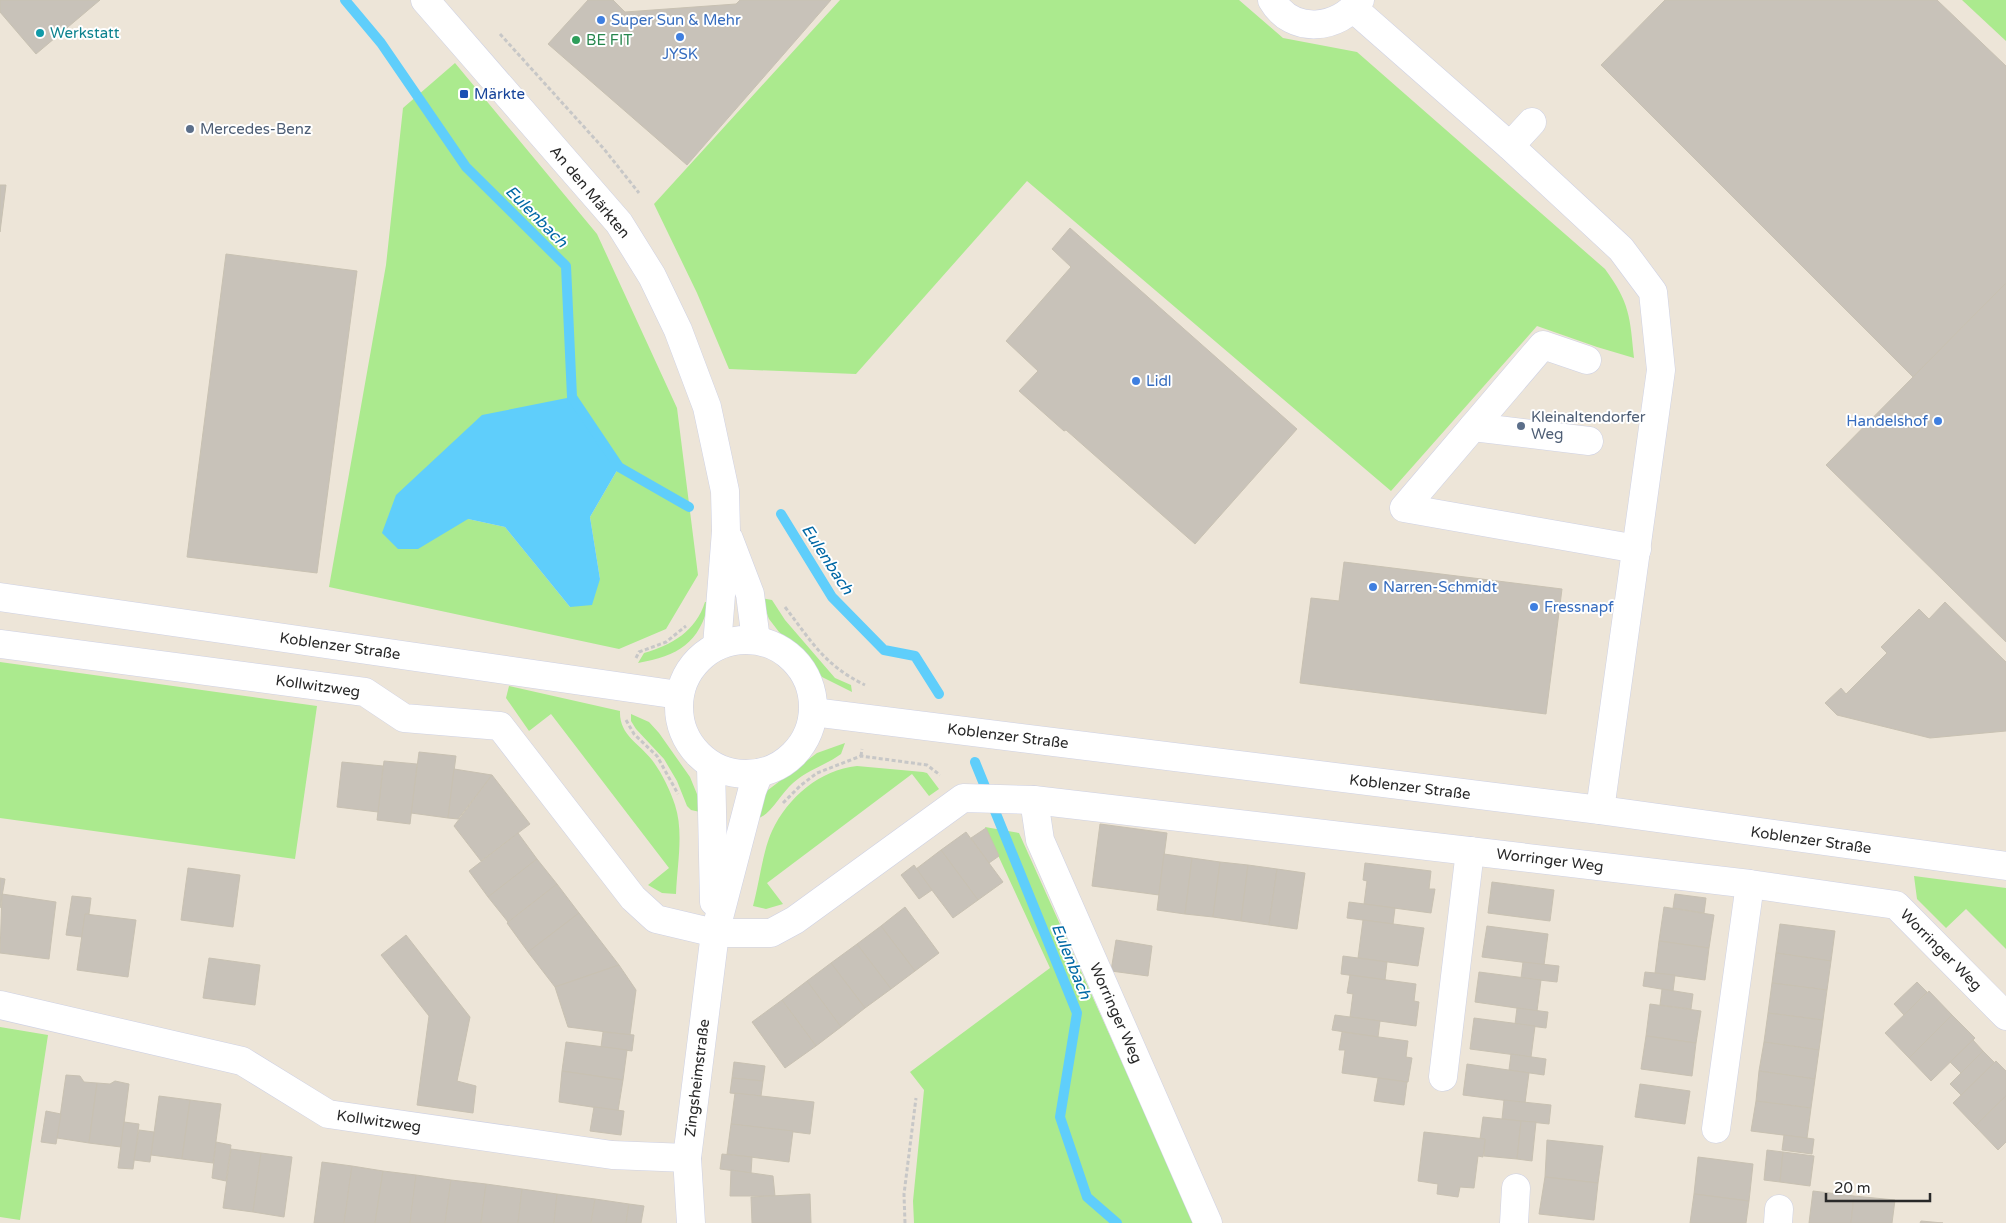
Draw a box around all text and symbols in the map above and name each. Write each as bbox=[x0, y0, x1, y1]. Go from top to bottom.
place label: Super Sun & Mehr bbox=[611, 11, 741, 29]
marker: Super Sun & Mehr bbox=[595, 14, 607, 26]
place label: Werkstatt bbox=[50, 24, 120, 42]
marker: Werkstatt bbox=[34, 27, 46, 39]
place label: BE FIT bbox=[586, 31, 632, 49]
marker: JYSK bbox=[674, 31, 686, 43]
marker: BE FIT bbox=[570, 34, 582, 46]
place label: JYSK bbox=[662, 45, 698, 63]
place label: Märkte bbox=[474, 85, 525, 103]
marker: Märkte bbox=[458, 88, 470, 100]
place label: Mercedes-Benz bbox=[200, 120, 311, 138]
marker: Mercedes-Benz bbox=[184, 123, 196, 135]
street label: An den Märkten bbox=[546, 142, 634, 242]
water label: Eulenbach bbox=[501, 181, 572, 253]
place label: Lidl bbox=[1146, 372, 1172, 390]
marker: Lidl bbox=[1130, 375, 1142, 387]
place label: Kleinaltendorfer Weg bbox=[1531, 408, 1646, 443]
place label: Handelshof bbox=[1846, 412, 1928, 430]
marker: Handelshof bbox=[1932, 415, 1944, 427]
marker: Kleinaltendorfer Weg bbox=[1515, 420, 1527, 432]
water label: Eulenbach bbox=[797, 521, 858, 600]
place label: Narren-Schmidt bbox=[1383, 578, 1498, 596]
marker: Narren-Schmidt bbox=[1367, 581, 1379, 593]
place label: Fressnapf bbox=[1544, 598, 1614, 616]
marker: Fressnapf bbox=[1528, 601, 1540, 613]
street label: Koblenzer Straße bbox=[278, 629, 402, 663]
street label: Kollwitzweg bbox=[275, 671, 361, 701]
street label: Koblenzer Straße bbox=[946, 720, 1070, 752]
street label: Koblenzer Straße bbox=[1348, 771, 1472, 803]
street label: Koblenzer Straße bbox=[1749, 823, 1873, 857]
street label: Worringer Weg bbox=[1495, 844, 1605, 876]
street label: Worringer Weg bbox=[1896, 905, 1986, 995]
water label: Eulenbach bbox=[1047, 921, 1096, 1003]
street label: Worringer Weg bbox=[1086, 960, 1146, 1066]
street label: Zingsheimstraße bbox=[681, 1018, 713, 1138]
street label: Kollwitzweg bbox=[336, 1106, 422, 1136]
scale bar bbox=[1826, 1170, 1930, 1202]
text: 20 m bbox=[1834, 1179, 1871, 1197]

